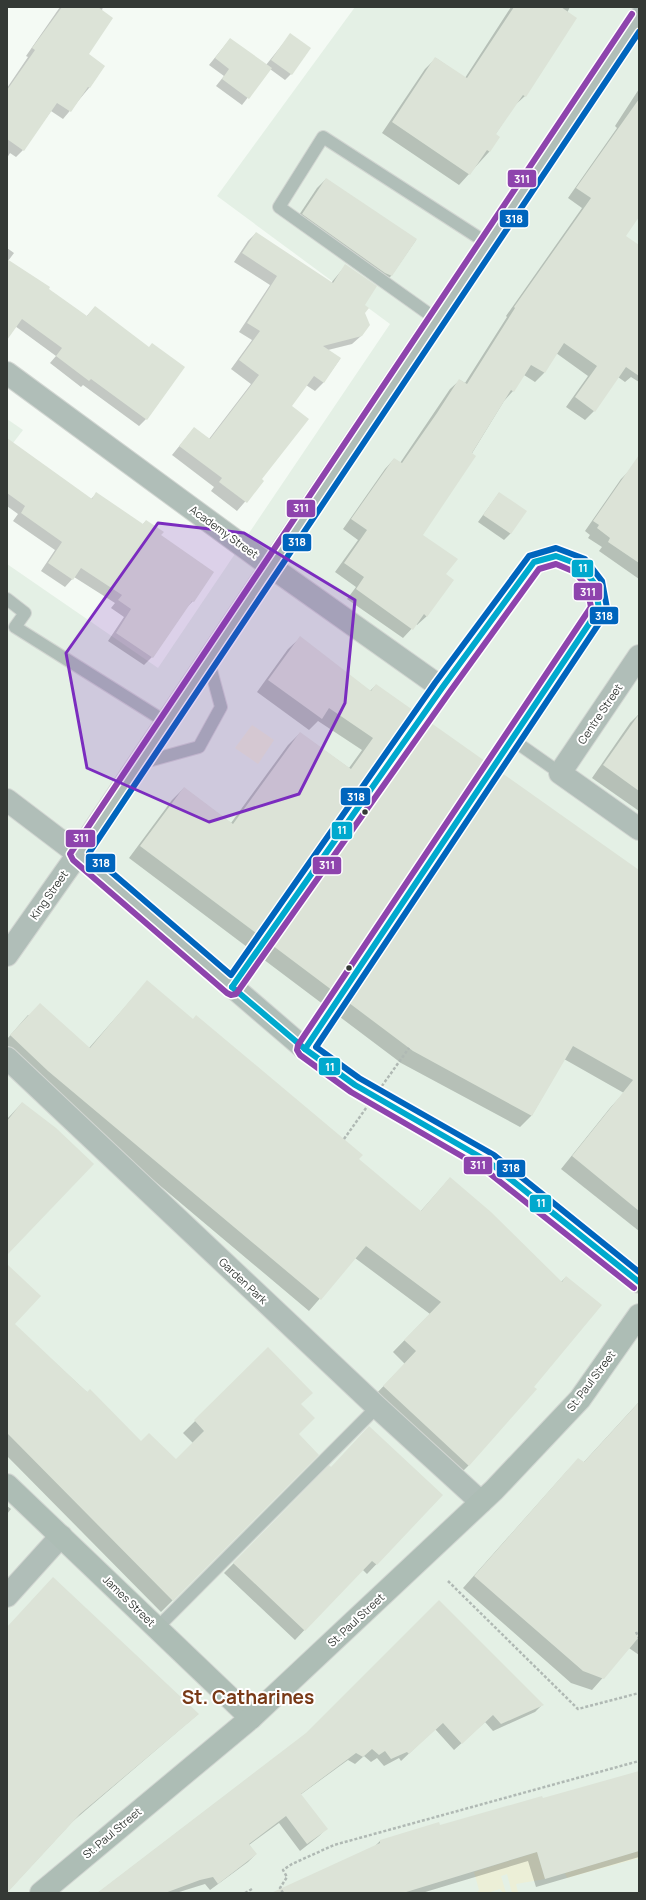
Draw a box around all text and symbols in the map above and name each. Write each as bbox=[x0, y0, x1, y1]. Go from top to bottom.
line badge: 311 bbox=[507, 169, 537, 188]
text: 311 bbox=[514, 171, 530, 186]
line badge: 318 bbox=[499, 209, 529, 228]
text: 318 bbox=[505, 211, 523, 226]
line badge: 311 bbox=[286, 499, 316, 518]
text: 311 bbox=[293, 500, 309, 515]
street label: Academy Street bbox=[187, 502, 262, 562]
line badge: 318 bbox=[282, 533, 312, 552]
text: 318 bbox=[288, 534, 306, 549]
line badge: 11 bbox=[571, 559, 594, 578]
text: 11 bbox=[578, 560, 588, 575]
line badge: 311 bbox=[573, 582, 603, 601]
text: 311 bbox=[580, 584, 596, 599]
line badge: 318 bbox=[589, 606, 619, 625]
text: 318 bbox=[595, 608, 613, 623]
street label: Centre Street bbox=[574, 681, 625, 747]
line badge: 318 bbox=[340, 787, 371, 806]
text: 318 bbox=[347, 789, 365, 804]
unlabelled marker bbox=[360, 807, 370, 817]
line badge: 11 bbox=[331, 821, 353, 840]
text: 11 bbox=[337, 822, 347, 837]
line badge: 311 bbox=[65, 829, 96, 848]
text: 311 bbox=[73, 830, 89, 845]
line badge: 318 bbox=[85, 853, 116, 873]
text: 318 bbox=[92, 855, 110, 870]
line badge: 311 bbox=[312, 856, 342, 875]
text: 311 bbox=[319, 857, 335, 872]
street label: King Street bbox=[26, 867, 71, 922]
unlabelled marker bbox=[344, 963, 354, 973]
line badge: 11 bbox=[318, 1057, 341, 1076]
text: 11 bbox=[325, 1059, 335, 1074]
line badge: 311 bbox=[463, 1156, 493, 1175]
text: 311 bbox=[470, 1157, 486, 1172]
line badge: 318 bbox=[496, 1159, 526, 1178]
text: 318 bbox=[502, 1160, 520, 1175]
line badge: 11 bbox=[529, 1194, 552, 1213]
text: 11 bbox=[536, 1195, 546, 1210]
street label: Garden Park bbox=[216, 1254, 271, 1307]
street label: St. Paul Street bbox=[563, 1347, 618, 1414]
street label: James Street bbox=[100, 1572, 159, 1629]
street label: St. Paul Street bbox=[324, 1589, 387, 1650]
district label: St. Catharines bbox=[182, 1684, 314, 1710]
street label: St. Paul Street bbox=[79, 1804, 144, 1862]

